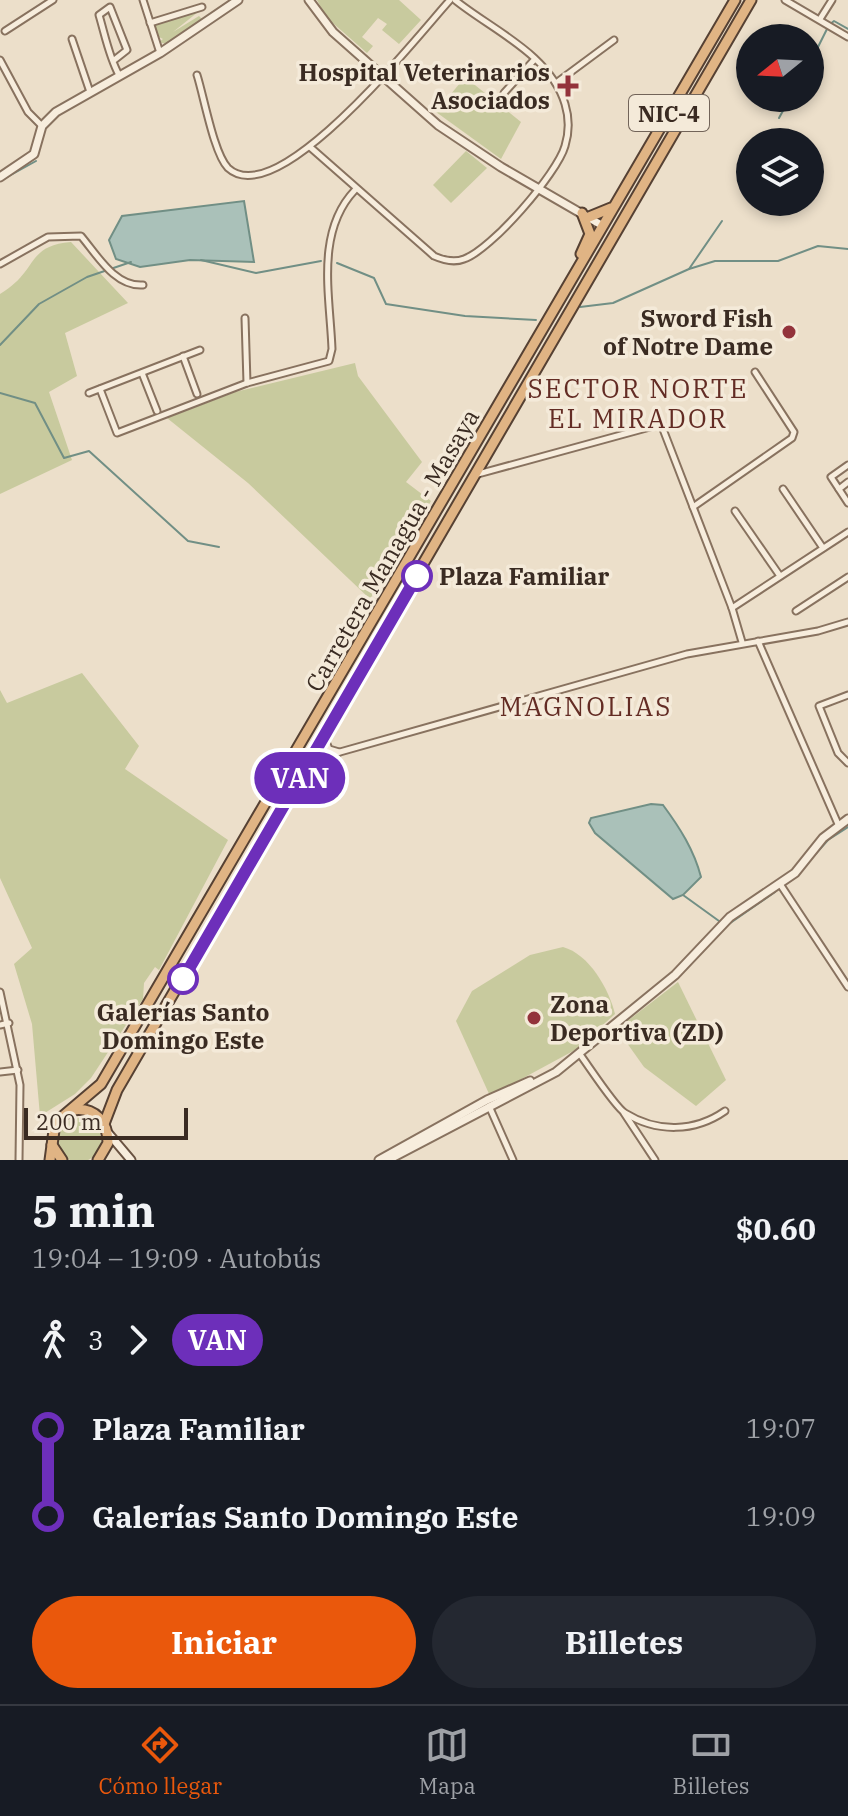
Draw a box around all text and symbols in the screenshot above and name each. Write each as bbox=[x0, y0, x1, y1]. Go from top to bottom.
north arrow bbox=[736, 24, 824, 112]
map controls bbox=[736, 24, 824, 216]
place label: Hospital Veterinarios Asociados bbox=[298, 56, 550, 116]
marker: Hospital Veterinarios Asociados bbox=[557, 75, 579, 97]
road number: NIC-4 bbox=[629, 95, 709, 131]
button: layers bbox=[736, 128, 824, 216]
place label: Sword Fish of Notre Dame bbox=[603, 302, 773, 362]
marker: Sword Fish of Notre Dame bbox=[780, 323, 798, 341]
district label: SECTOR NORTE EL MIRADOR bbox=[527, 371, 749, 435]
street label: Carretera Managua - Masaya bbox=[298, 403, 486, 697]
place label: Plaza Familiar bbox=[439, 560, 609, 592]
marker: Plaza Familiar bbox=[402, 561, 432, 591]
district label: MAGNOLIAS bbox=[499, 689, 673, 723]
line badge: VAN bbox=[254, 752, 346, 804]
text: VAN bbox=[270, 759, 330, 796]
marker: Galerías Santo Domingo Este bbox=[168, 964, 198, 994]
place label: Zona Deportiva (ZD) bbox=[550, 988, 724, 1048]
place label: Galerías Santo Domingo Este bbox=[97, 996, 269, 1056]
marker: Zona Deportiva (ZD) bbox=[525, 1009, 543, 1027]
scale bar bbox=[24, 1104, 188, 1140]
text: 200 m bbox=[36, 1107, 102, 1136]
text: 5 min bbox=[32, 1182, 155, 1239]
text: $0.60 bbox=[736, 1209, 816, 1248]
text: 19:04 – 19:09 · Autobús bbox=[32, 1241, 321, 1275]
icon: walk bbox=[32, 1318, 76, 1362]
icon: forward bbox=[116, 1318, 160, 1362]
text: VAN bbox=[188, 1321, 247, 1358]
text: 3 bbox=[88, 1323, 104, 1357]
text: Plaza Familiar bbox=[92, 1409, 305, 1448]
text: 19:07 bbox=[746, 1411, 816, 1445]
text: Galerías Santo Domingo Este bbox=[92, 1497, 518, 1536]
text: 19:09 bbox=[746, 1499, 816, 1533]
button: Iniciar bbox=[32, 1596, 416, 1688]
button: Billetes bbox=[432, 1596, 816, 1688]
tab: Cómo llegar bbox=[98, 1723, 222, 1800]
tab: Mapa bbox=[419, 1723, 476, 1800]
tab: Billetes bbox=[673, 1723, 750, 1800]

